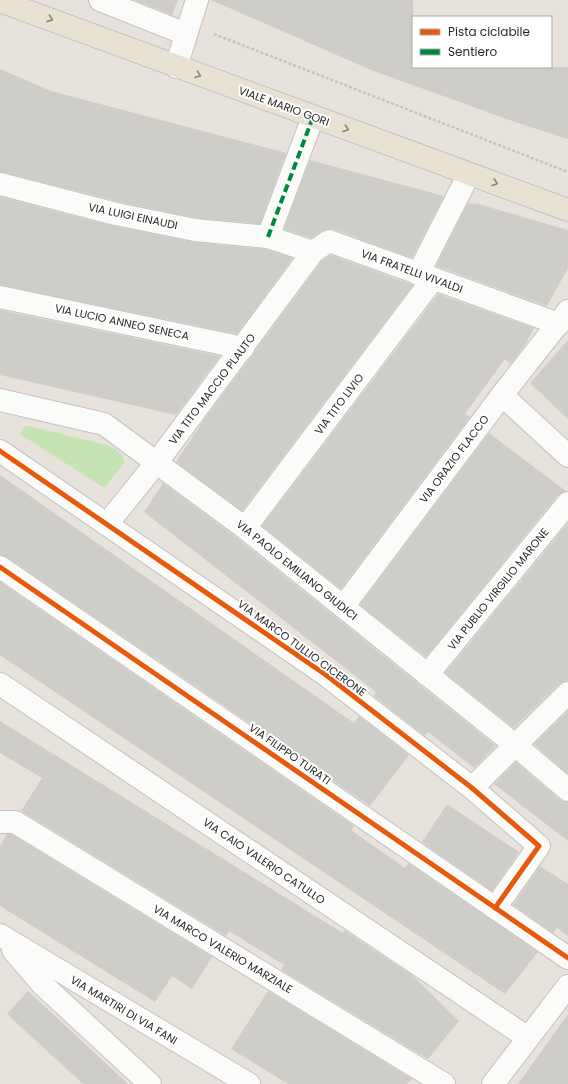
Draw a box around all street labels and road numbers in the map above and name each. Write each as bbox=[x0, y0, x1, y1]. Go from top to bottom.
street label: VIALE MARIO GORI bbox=[236, 82, 332, 130]
street label: VIA LUIGI EINAUDI bbox=[87, 199, 179, 233]
street label: VIA FRATELLI VIVALDI bbox=[359, 245, 465, 297]
street label: VIA LUCIO ANNEO SENECA bbox=[53, 300, 191, 344]
street label: VIA TITO MACCIO PLAUTO bbox=[165, 330, 259, 448]
street label: VIA TITO LIVIO bbox=[311, 370, 368, 438]
street label: VIA ORAZIO FLACCO bbox=[415, 411, 493, 506]
street label: VIA PAOLO EMILIANO GIUDICI bbox=[233, 516, 361, 624]
street label: VIA PUBLIO VIRGILIO MARONE bbox=[444, 525, 552, 653]
street label: VIA MARCO TULLIO CICERONE bbox=[234, 596, 370, 700]
street label: VIA FILIPPO TURATI bbox=[246, 720, 334, 788]
street label: VIA CAIO VALERIO CATULLO bbox=[200, 814, 329, 908]
street label: VIA MARCO VALERIO MARZIALE bbox=[150, 901, 296, 997]
street label: VIA MARTIRI DI VIA FANI bbox=[67, 972, 181, 1048]

